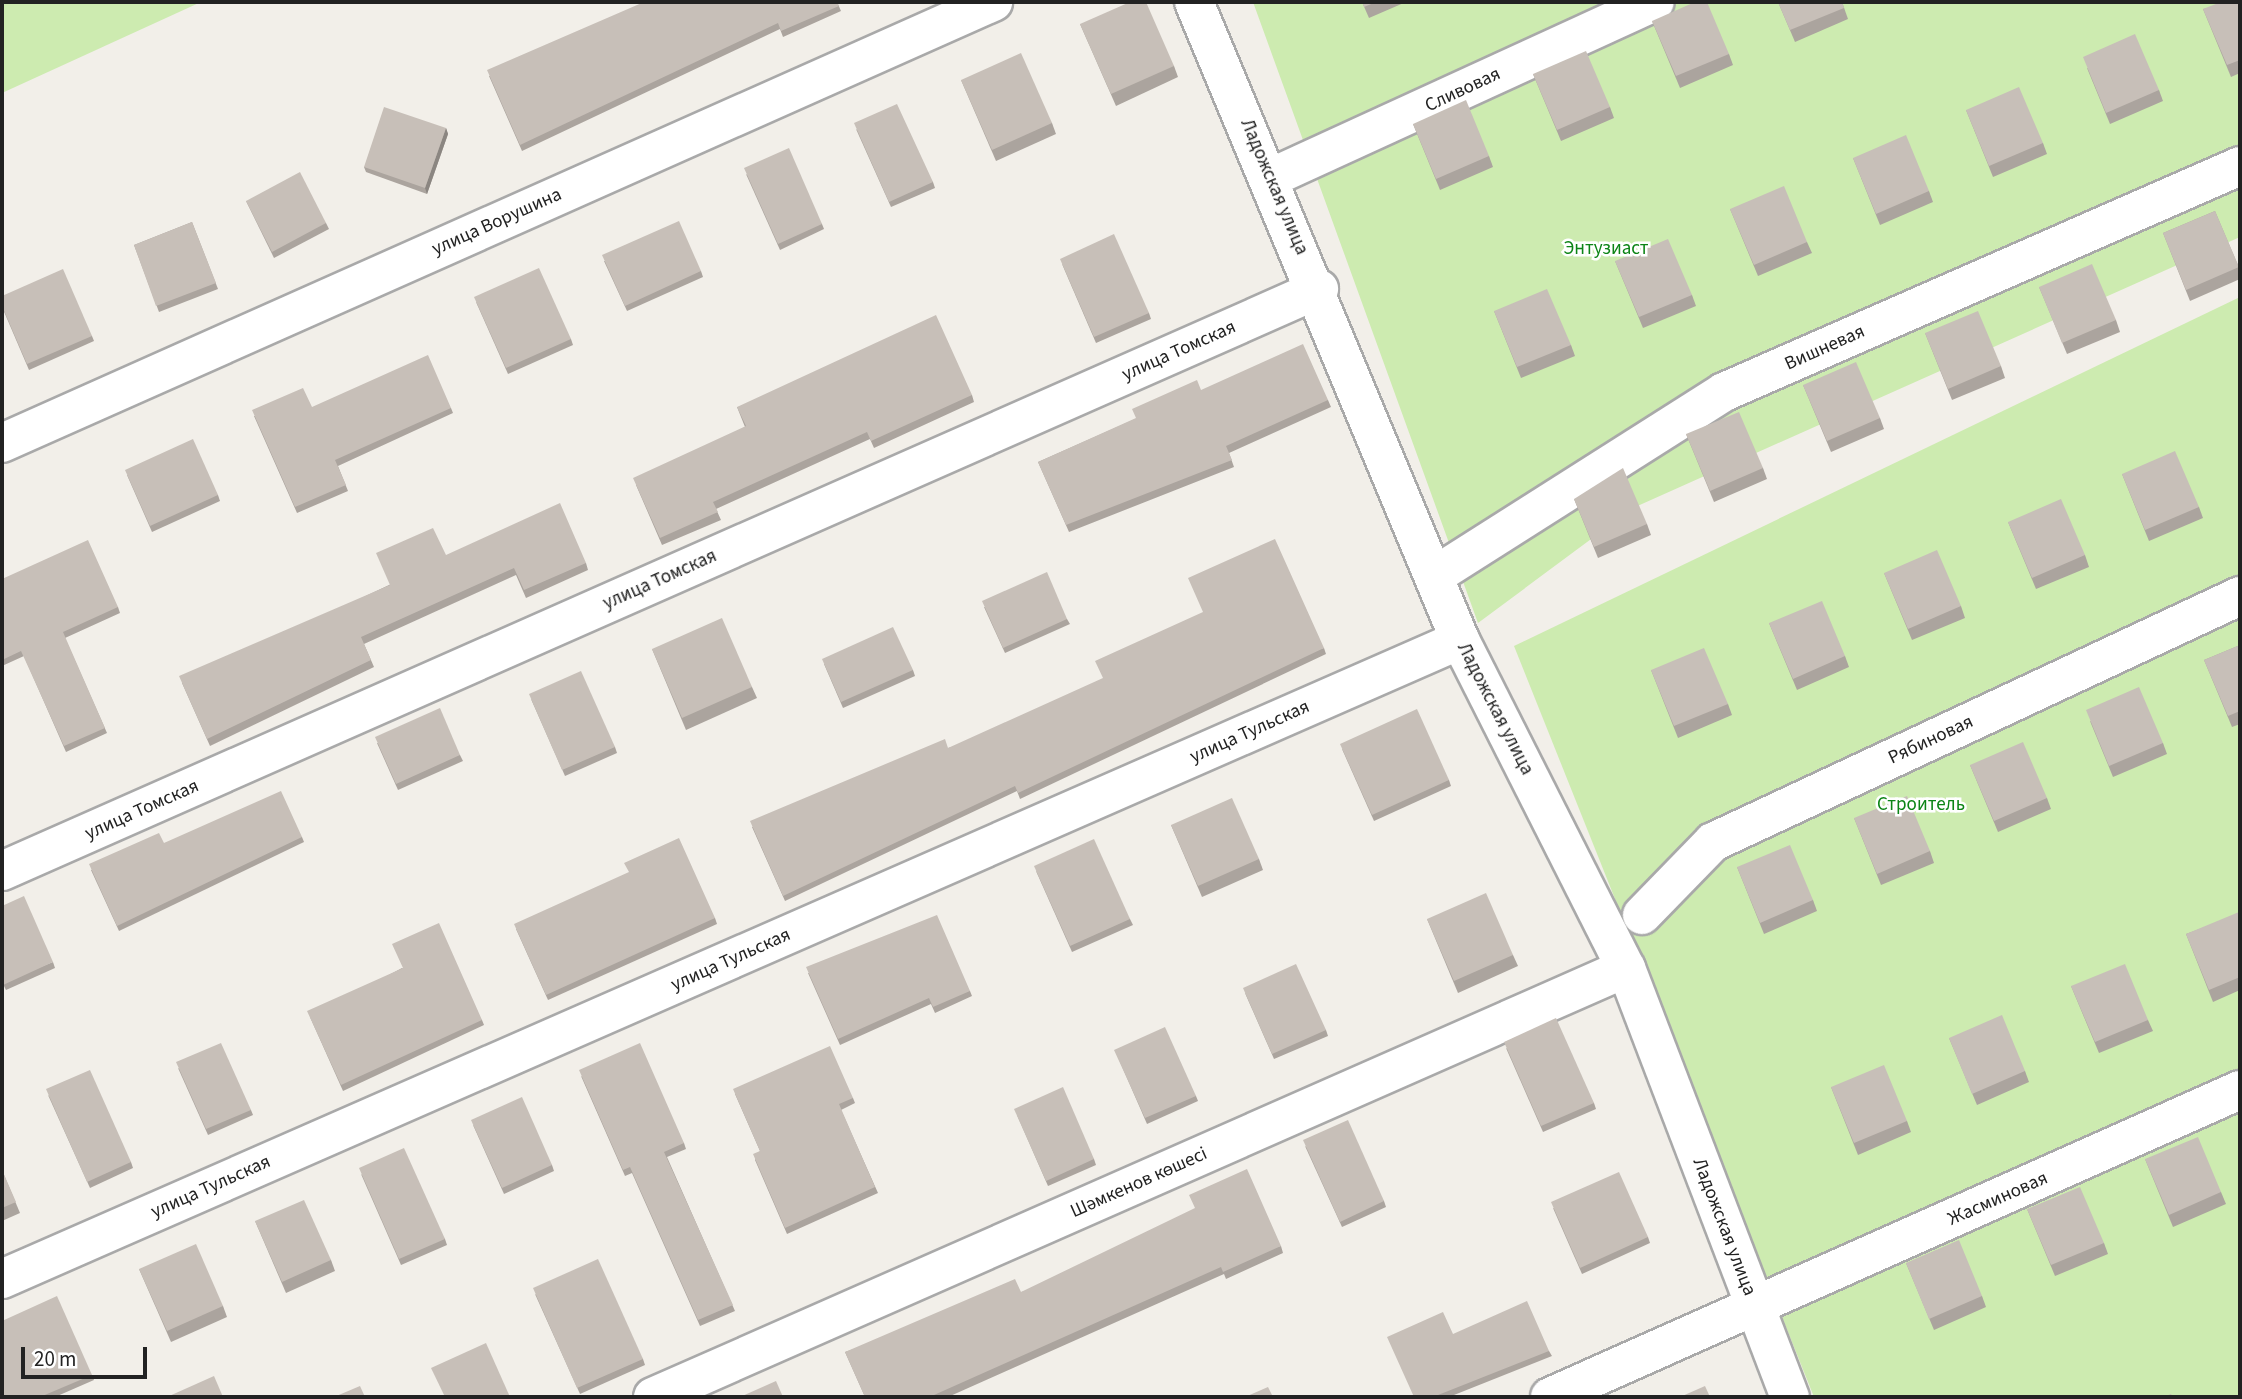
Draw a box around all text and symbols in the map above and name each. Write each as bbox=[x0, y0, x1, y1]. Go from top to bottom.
street label: Сливовая bbox=[1422, 63, 1504, 117]
street label: Ладожская улица bbox=[1235, 116, 1313, 258]
street label: улица Ворушина bbox=[429, 183, 565, 261]
park label: Энтузиаст bbox=[1563, 238, 1649, 260]
street label: улица Томская bbox=[1119, 316, 1239, 386]
street label: Вишневая bbox=[1781, 320, 1869, 376]
street label: улица Томская bbox=[600, 545, 720, 615]
street label: Ладожская улица bbox=[1452, 639, 1538, 779]
street label: улица Тульская bbox=[1187, 695, 1313, 769]
street label: Рябиновая bbox=[1885, 710, 1977, 770]
street label: улица Томская bbox=[82, 775, 202, 845]
park label: Строитель bbox=[1877, 794, 1965, 816]
street label: улица Тульская bbox=[668, 923, 794, 997]
street label: Шәмкенов көшесі bbox=[1067, 1143, 1211, 1223]
street label: улица Тульская bbox=[148, 1150, 274, 1224]
street label: Ладожская улица bbox=[1687, 1155, 1761, 1299]
street label: Жасминовая bbox=[1945, 1167, 2051, 1231]
scale bar bbox=[24, 1332, 150, 1376]
text: 20 m bbox=[34, 1344, 76, 1374]

